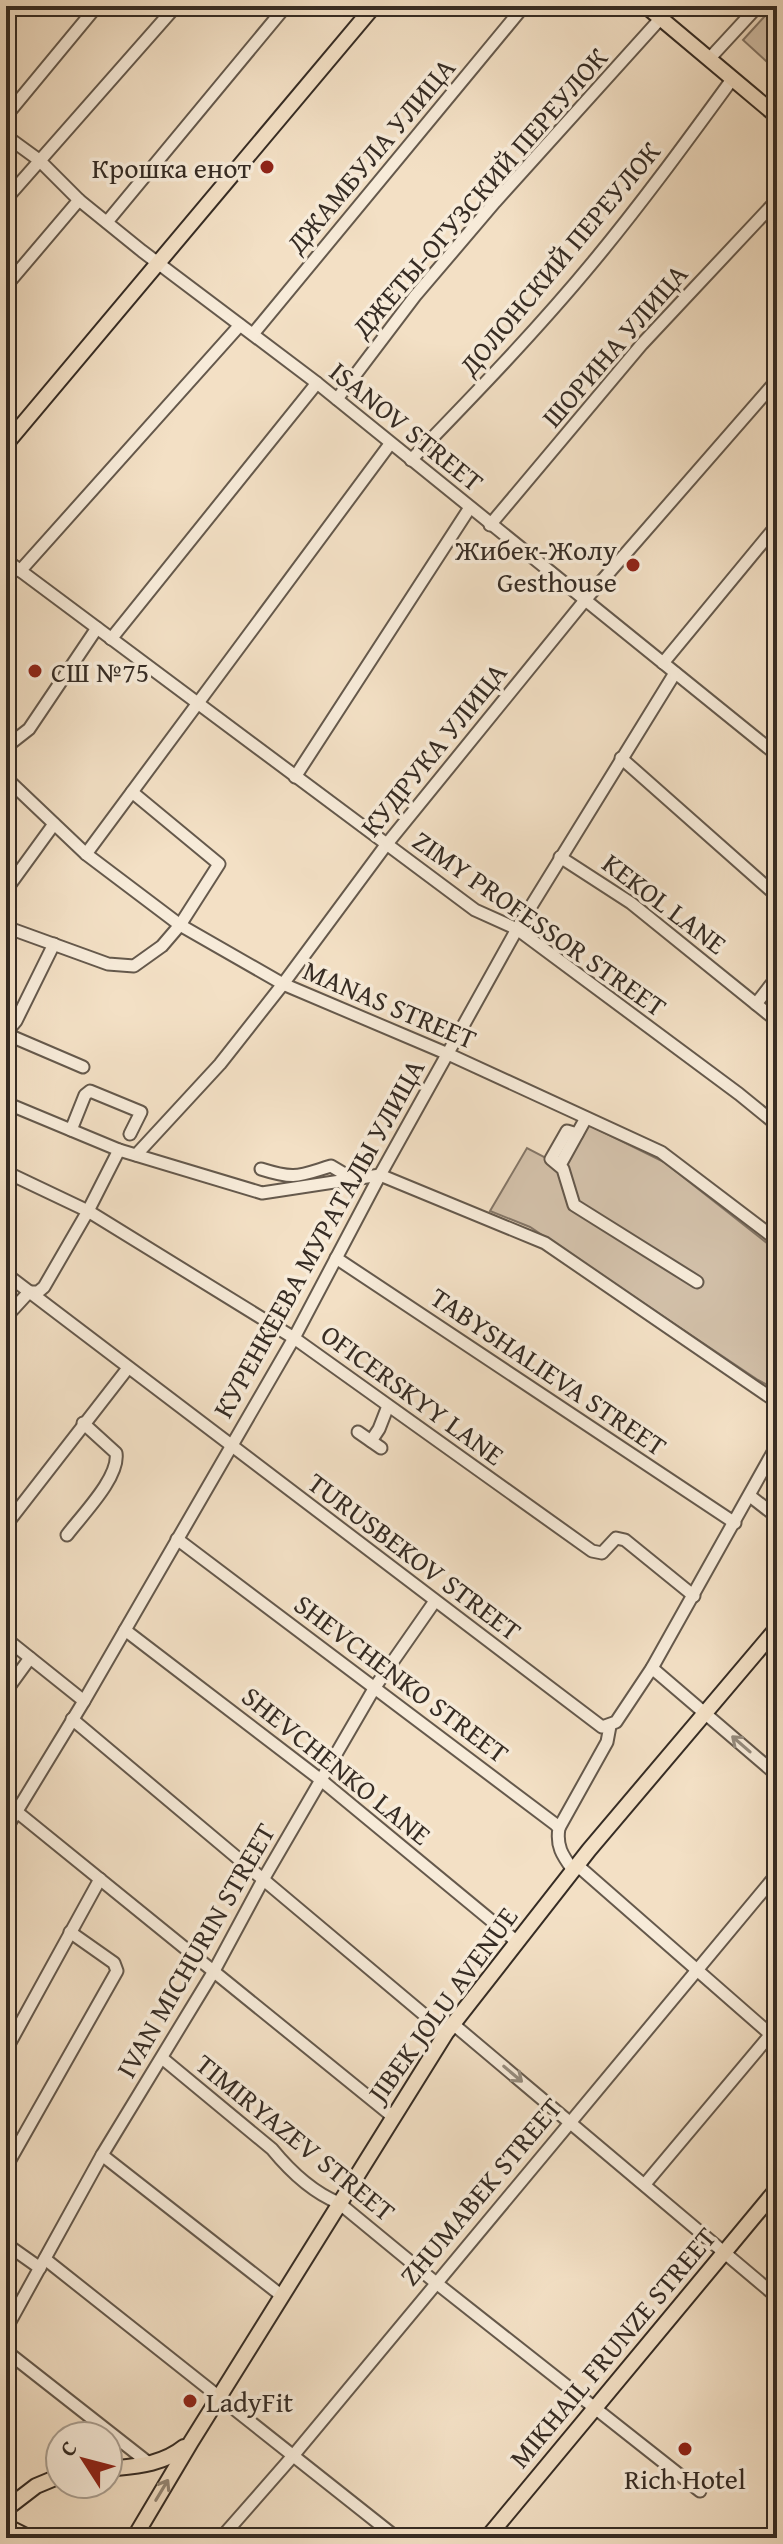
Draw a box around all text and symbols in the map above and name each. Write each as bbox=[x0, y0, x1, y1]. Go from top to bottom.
street label: ДЖЕТЫ-ОГУЗСКИЙ ПЕРЕУЛОК bbox=[341, 38, 617, 347]
street label: ДЖАМБУЛА УЛИЦА bbox=[275, 48, 464, 263]
street label: ДОЛОНСКИЙ ПЕРЕУЛОК bbox=[448, 132, 670, 385]
place label: Крошка енот bbox=[92, 147, 251, 188]
marker: Крошка енот bbox=[258, 158, 276, 176]
street label: ШОРИНА УЛИЦА bbox=[531, 254, 697, 436]
street label: ISANOV STREET bbox=[321, 351, 493, 501]
place label: Жибек-Жолу Gesthouse bbox=[454, 529, 617, 602]
marker: Жибек-Жолу Gesthouse bbox=[624, 556, 642, 574]
place label: СШ №75 bbox=[51, 651, 149, 692]
street label: КУДРУКА УЛИЦА bbox=[350, 653, 516, 845]
marker: СШ №75 bbox=[26, 662, 44, 680]
street label: ZIMY PROFESSOR STREET bbox=[405, 820, 676, 1026]
street label: KEKOL LANE bbox=[594, 843, 736, 963]
street label: MANAS STREET bbox=[297, 949, 483, 1059]
street label: КУРЕНКЕЕВА МУРАТАЛЫ УЛИЦА bbox=[202, 1051, 434, 1425]
street label: TABYSHALIEVA STREET bbox=[423, 1277, 676, 1466]
street label: OFICERSKYY LANE bbox=[313, 1313, 513, 1475]
street label: TURUSBEKOV STREET bbox=[299, 1462, 531, 1650]
street label: SHEVCHENKO STREET bbox=[286, 1584, 518, 1773]
street label: SHEVCHENKO LANE bbox=[234, 1676, 440, 1854]
one-way arrow bbox=[731, 1735, 752, 1753]
street label: IVAN MICHURIN STREET bbox=[105, 1815, 285, 2085]
street label: JIBEK JOLU AVENUE bbox=[355, 1898, 527, 2113]
street label: TIMIRYAZEV STREET bbox=[187, 2043, 405, 2231]
one-way arrow bbox=[502, 2065, 523, 2083]
street label: ZHUMABEK STREET bbox=[389, 2088, 571, 2294]
street label: MIKHAIL FRUNZE STREET bbox=[499, 2217, 725, 2476]
place label: LadyFit bbox=[206, 2381, 293, 2422]
marker: LadyFit bbox=[181, 2392, 199, 2410]
north arrow bbox=[44, 2420, 124, 2500]
text: С bbox=[51, 2434, 84, 2463]
marker: Rich Hotel bbox=[676, 2440, 694, 2458]
place label: Rich Hotel bbox=[624, 2458, 746, 2499]
one-way arrow bbox=[154, 2479, 170, 2502]

